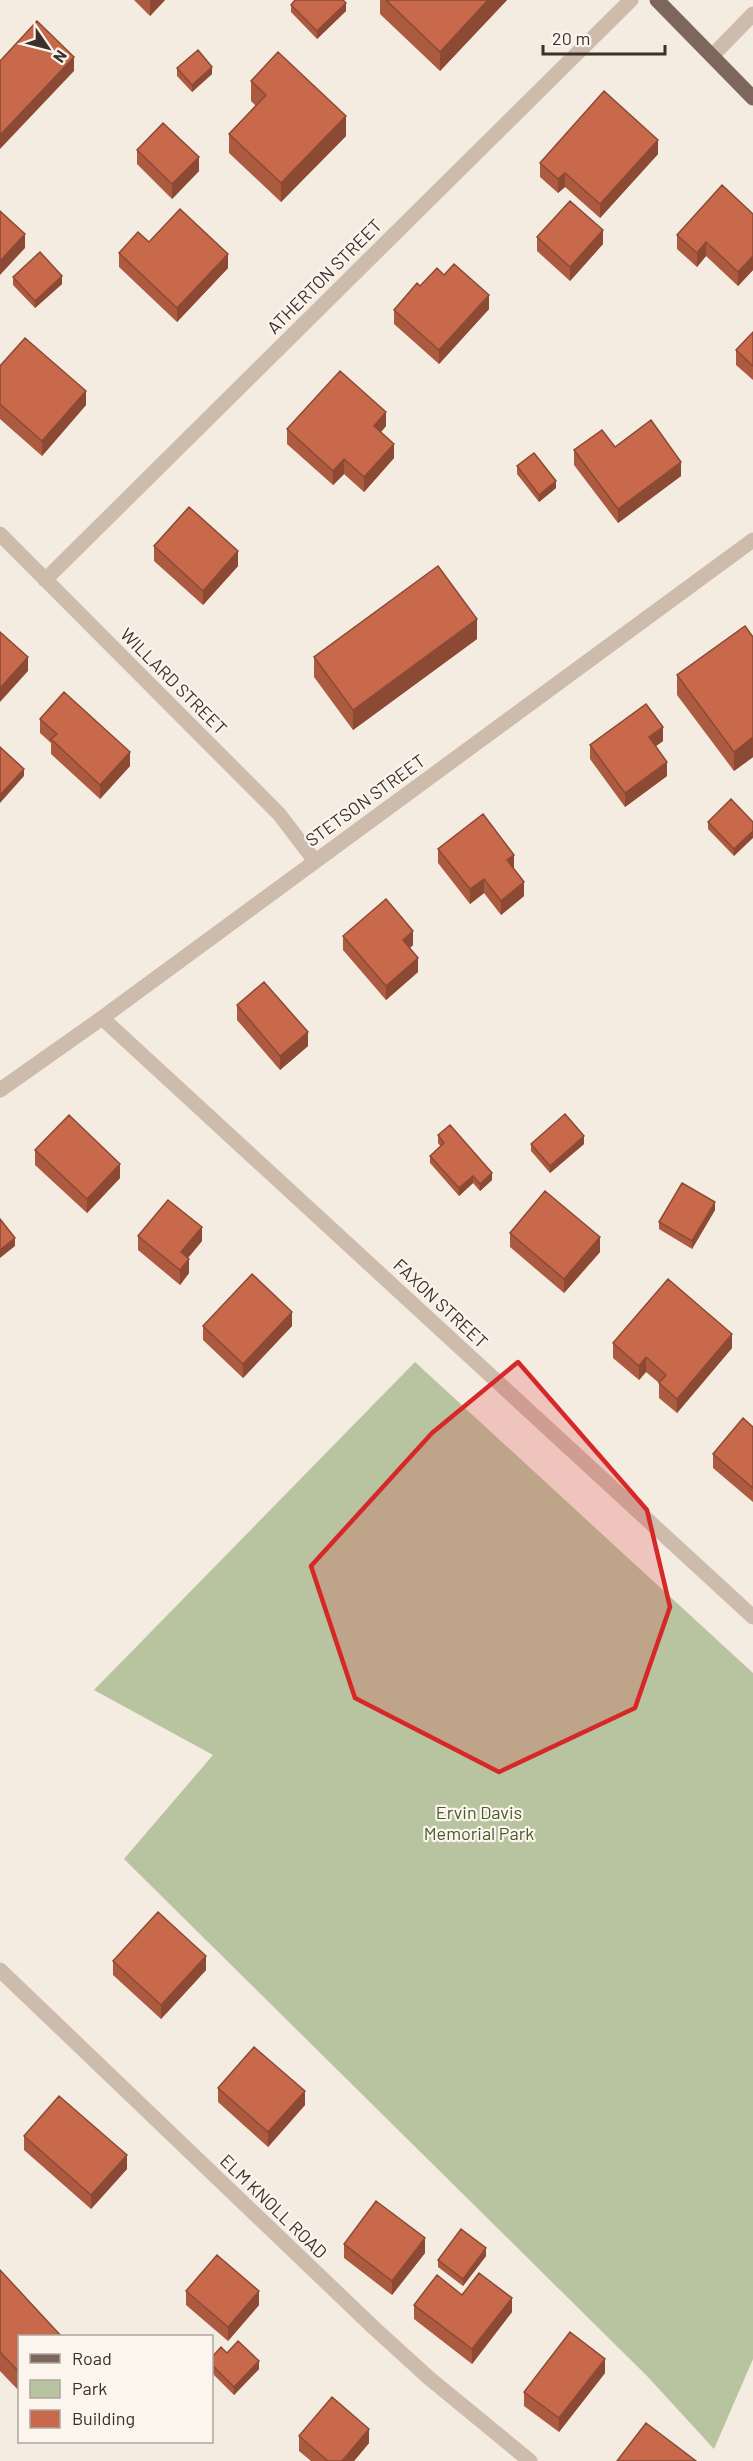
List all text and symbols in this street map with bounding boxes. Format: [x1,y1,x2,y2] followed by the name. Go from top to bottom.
[18,18,78,78] north arrow
[543,18,664,56] scale bar
[552,27,590,49] text: 20 m
[50,47,72,67] text: N
[262,214,386,338] street label: ATHERTON STREET
[116,623,232,739] street label: WILLARD STREET
[301,749,429,851] street label: STETSON STREET
[389,1254,493,1352] street label: FAXON STREET
[424,1801,534,1844] park label: Ervin Davis Memorial Park
[216,2149,332,2263] street label: ELM KNOLL ROAD
[18,2335,213,2443] legend
[72,2347,112,2369] text: Road
[72,2377,107,2399] text: Park
[72,2407,135,2429] text: Building

